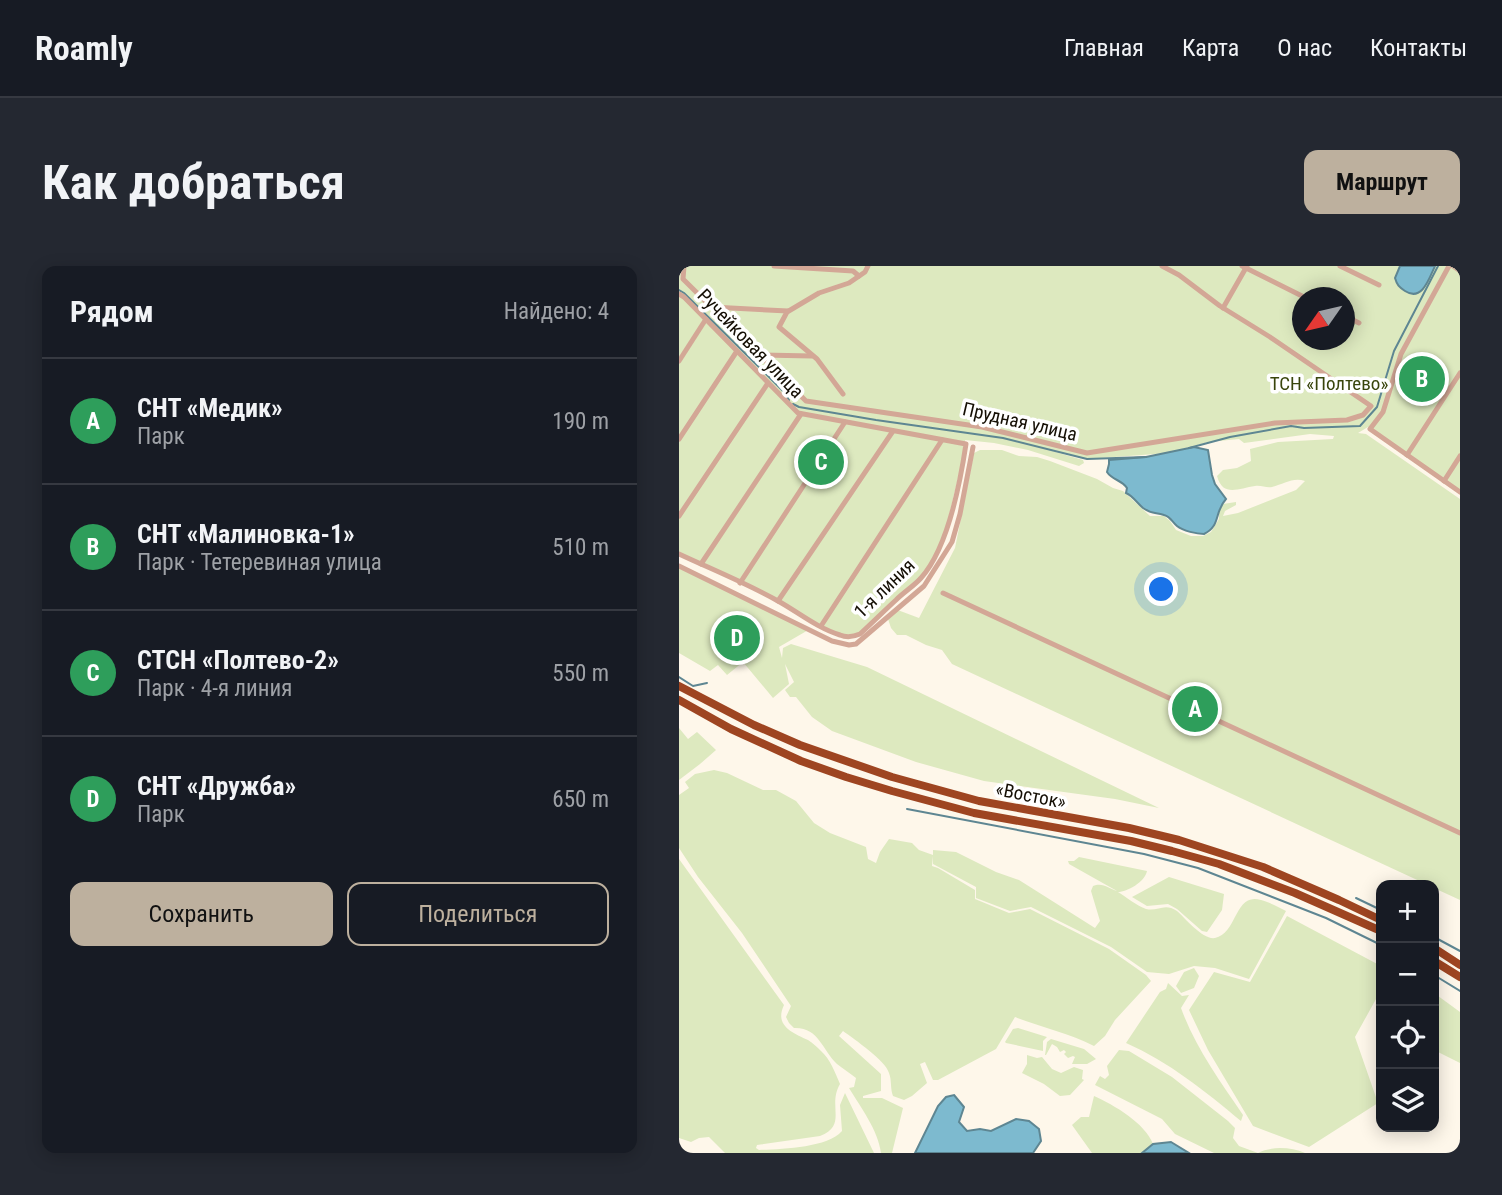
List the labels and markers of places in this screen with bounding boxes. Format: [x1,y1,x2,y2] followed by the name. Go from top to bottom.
[1399,353,1445,405] pin: B
[798,436,844,488] pin: C
[714,612,760,664] pin: D
[1172,683,1218,735] pin: A

